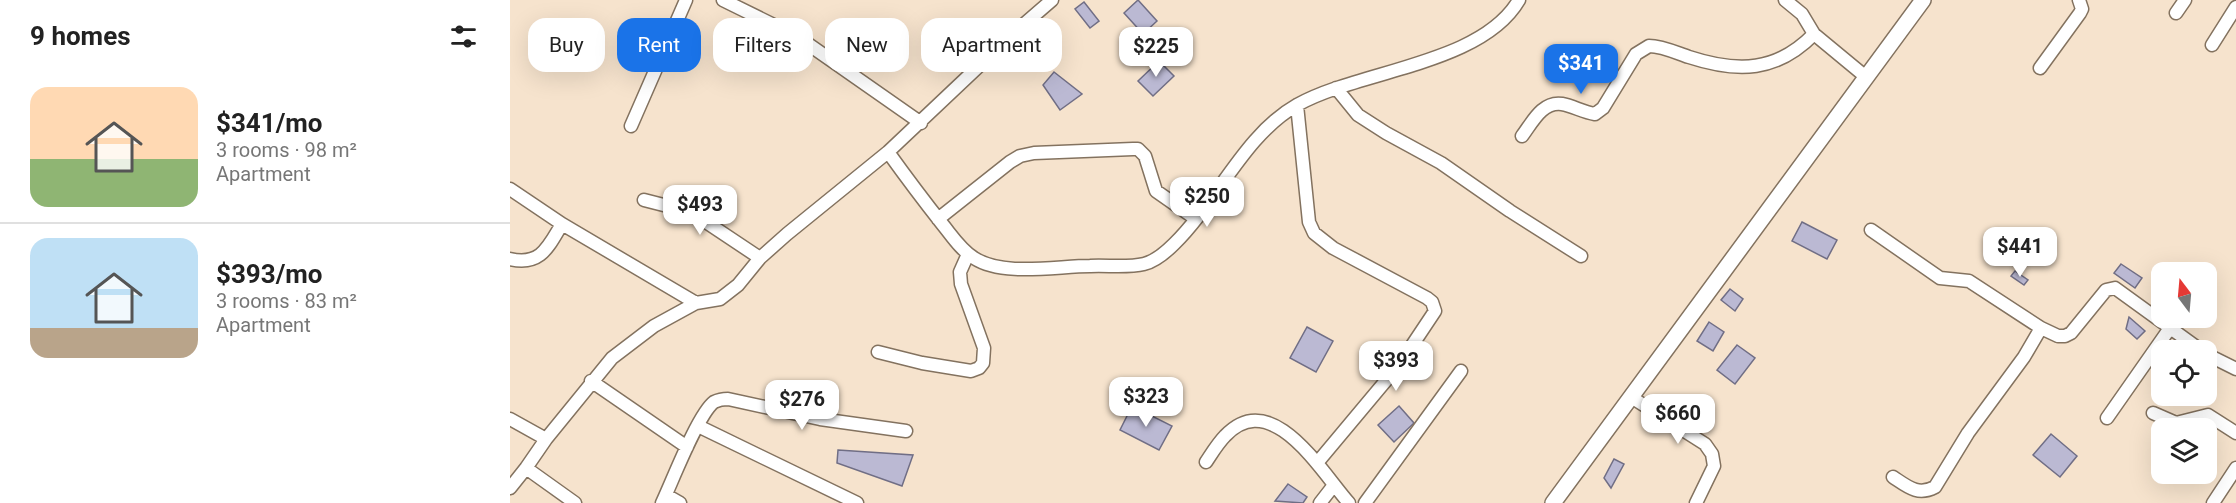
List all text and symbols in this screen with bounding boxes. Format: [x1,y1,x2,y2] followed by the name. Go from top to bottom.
[528,18,605,72] chip: Buy
[617,18,701,72] chip: Rent
[713,18,813,72] chip: Filters
[825,18,909,72] chip: New
[921,18,1062,72] chip: Apartment
[447,20,480,53] icon: filters
[30,21,131,51] text: 9 homes
[1120,27,1192,78] pin: $225
[1133,34,1179,58] text: $225
[1545,44,1617,95] pin: $341
[1558,51,1604,75] text: $341
[216,108,323,138] text: $341/mo
[78,111,150,183] icon: home
[216,138,357,162] text: 3 rooms · 98 m²
[216,162,311,186] text: Apartment
[1171,177,1243,228] pin: $250
[1184,184,1230,208] text: $250
[664,185,736,236] pin: $493
[677,192,723,216] text: $493
[1984,227,2056,278] pin: $441
[1997,234,2043,258] text: $441
[216,259,323,289] text: $393/mo
[78,262,150,334] icon: home
[2151,262,2217,328] north arrow
[2151,262,2217,484] map controls
[216,289,357,313] text: 3 rooms · 83 m²
[216,313,311,337] text: Apartment
[2151,340,2217,406] button: locate
[1360,341,1432,392] pin: $393
[1373,348,1419,372] text: $393
[1110,377,1182,428] pin: $323
[766,380,838,431] pin: $276
[1123,384,1169,408] text: $323
[779,387,825,411] text: $276
[1642,394,1714,445] pin: $660
[1655,401,1701,425] text: $660
[2151,418,2217,484] button: layers

